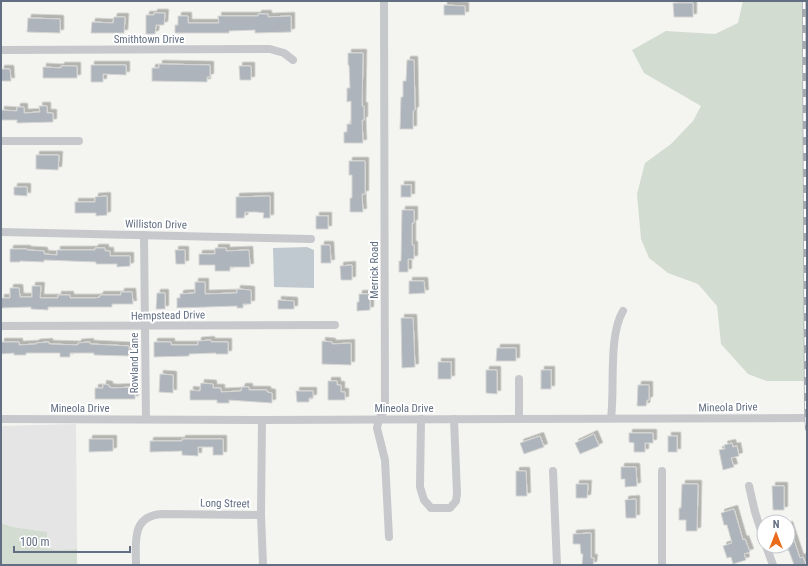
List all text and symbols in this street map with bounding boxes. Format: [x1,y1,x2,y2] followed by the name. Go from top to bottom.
[114,33,184,46] street label: Smithtown Drive
[125,217,187,232] street label: Williston Drive
[368,241,381,299] street label: Merrick Road
[131,308,205,323] street label: Hempstead Drive
[128,333,141,393] street label: Rowland Lane
[698,400,758,415] street label: Mineola Drive
[50,402,110,415] street label: Mineola Drive
[374,402,434,415] street label: Mineola Drive
[200,497,250,510] street label: Long Street
[756,514,796,554] north arrow
[773,518,780,531] text: N
[14,528,130,554] scale bar
[20,535,50,549] text: 100 m

